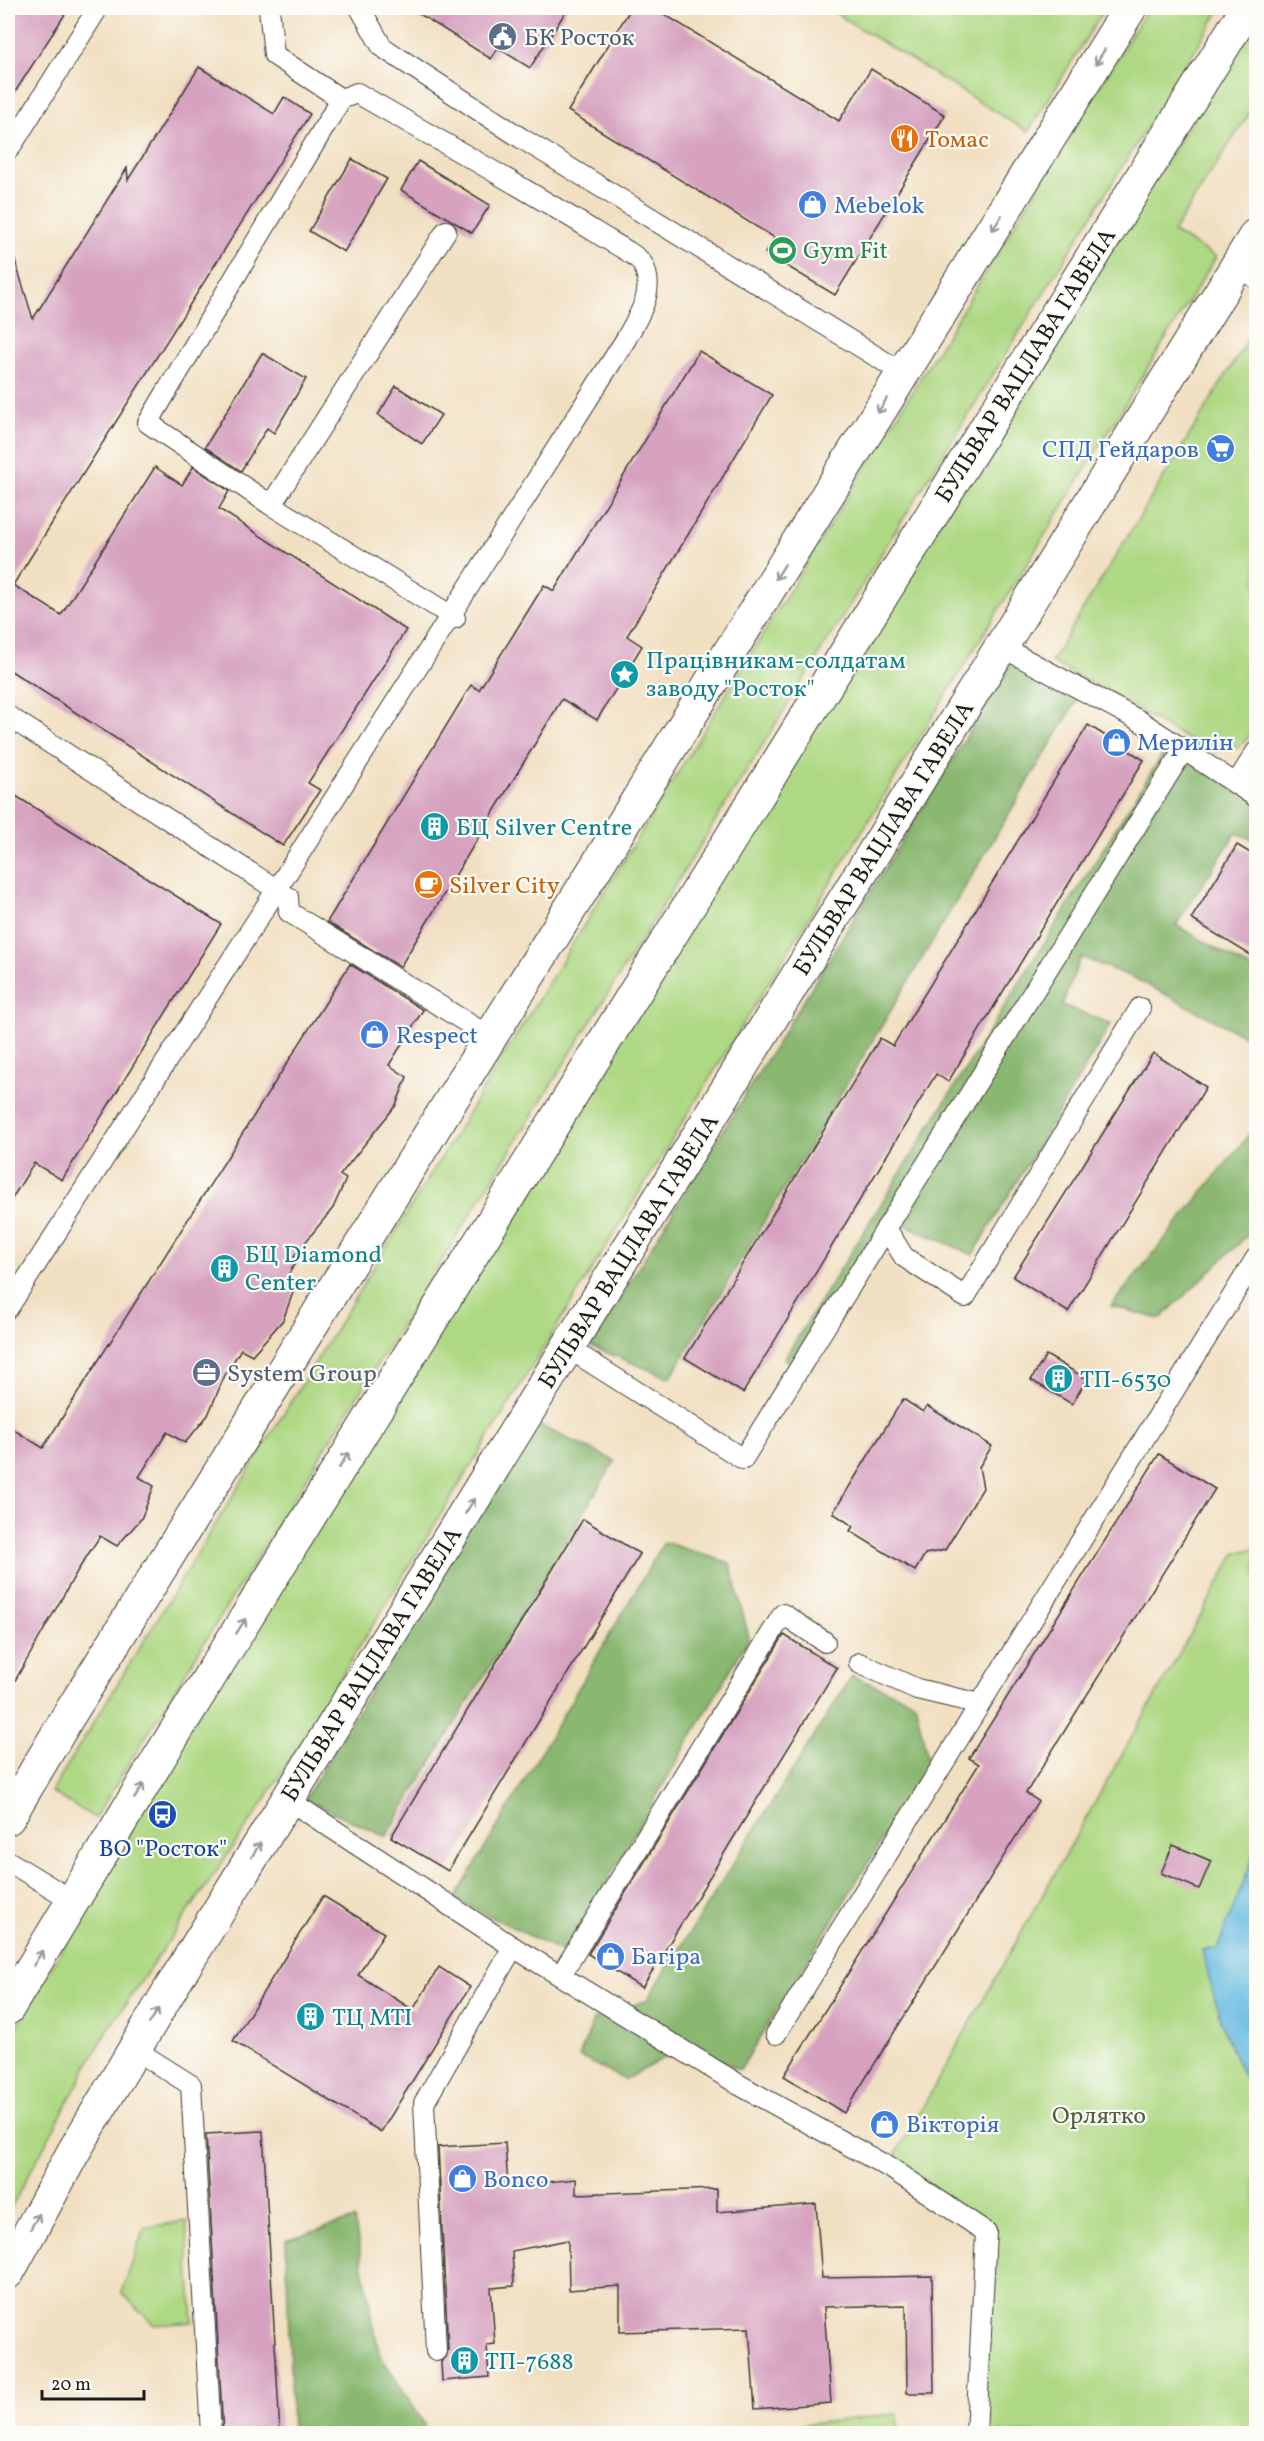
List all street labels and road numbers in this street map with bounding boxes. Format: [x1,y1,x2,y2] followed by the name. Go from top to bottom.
[928,222,1126,510] street label: БУЛЬВАР ВАЦЛАВА ГАВЕЛА
[786,695,984,983] street label: БУЛЬВАР ВАЦЛАВА ГАВЕЛА
[531,1108,729,1396] street label: БУЛЬВАР ВАЦЛАВА ГАВЕЛА
[274,1521,472,1809] street label: БУЛЬВАР ВАЦЛАВА ГАВЕЛА

